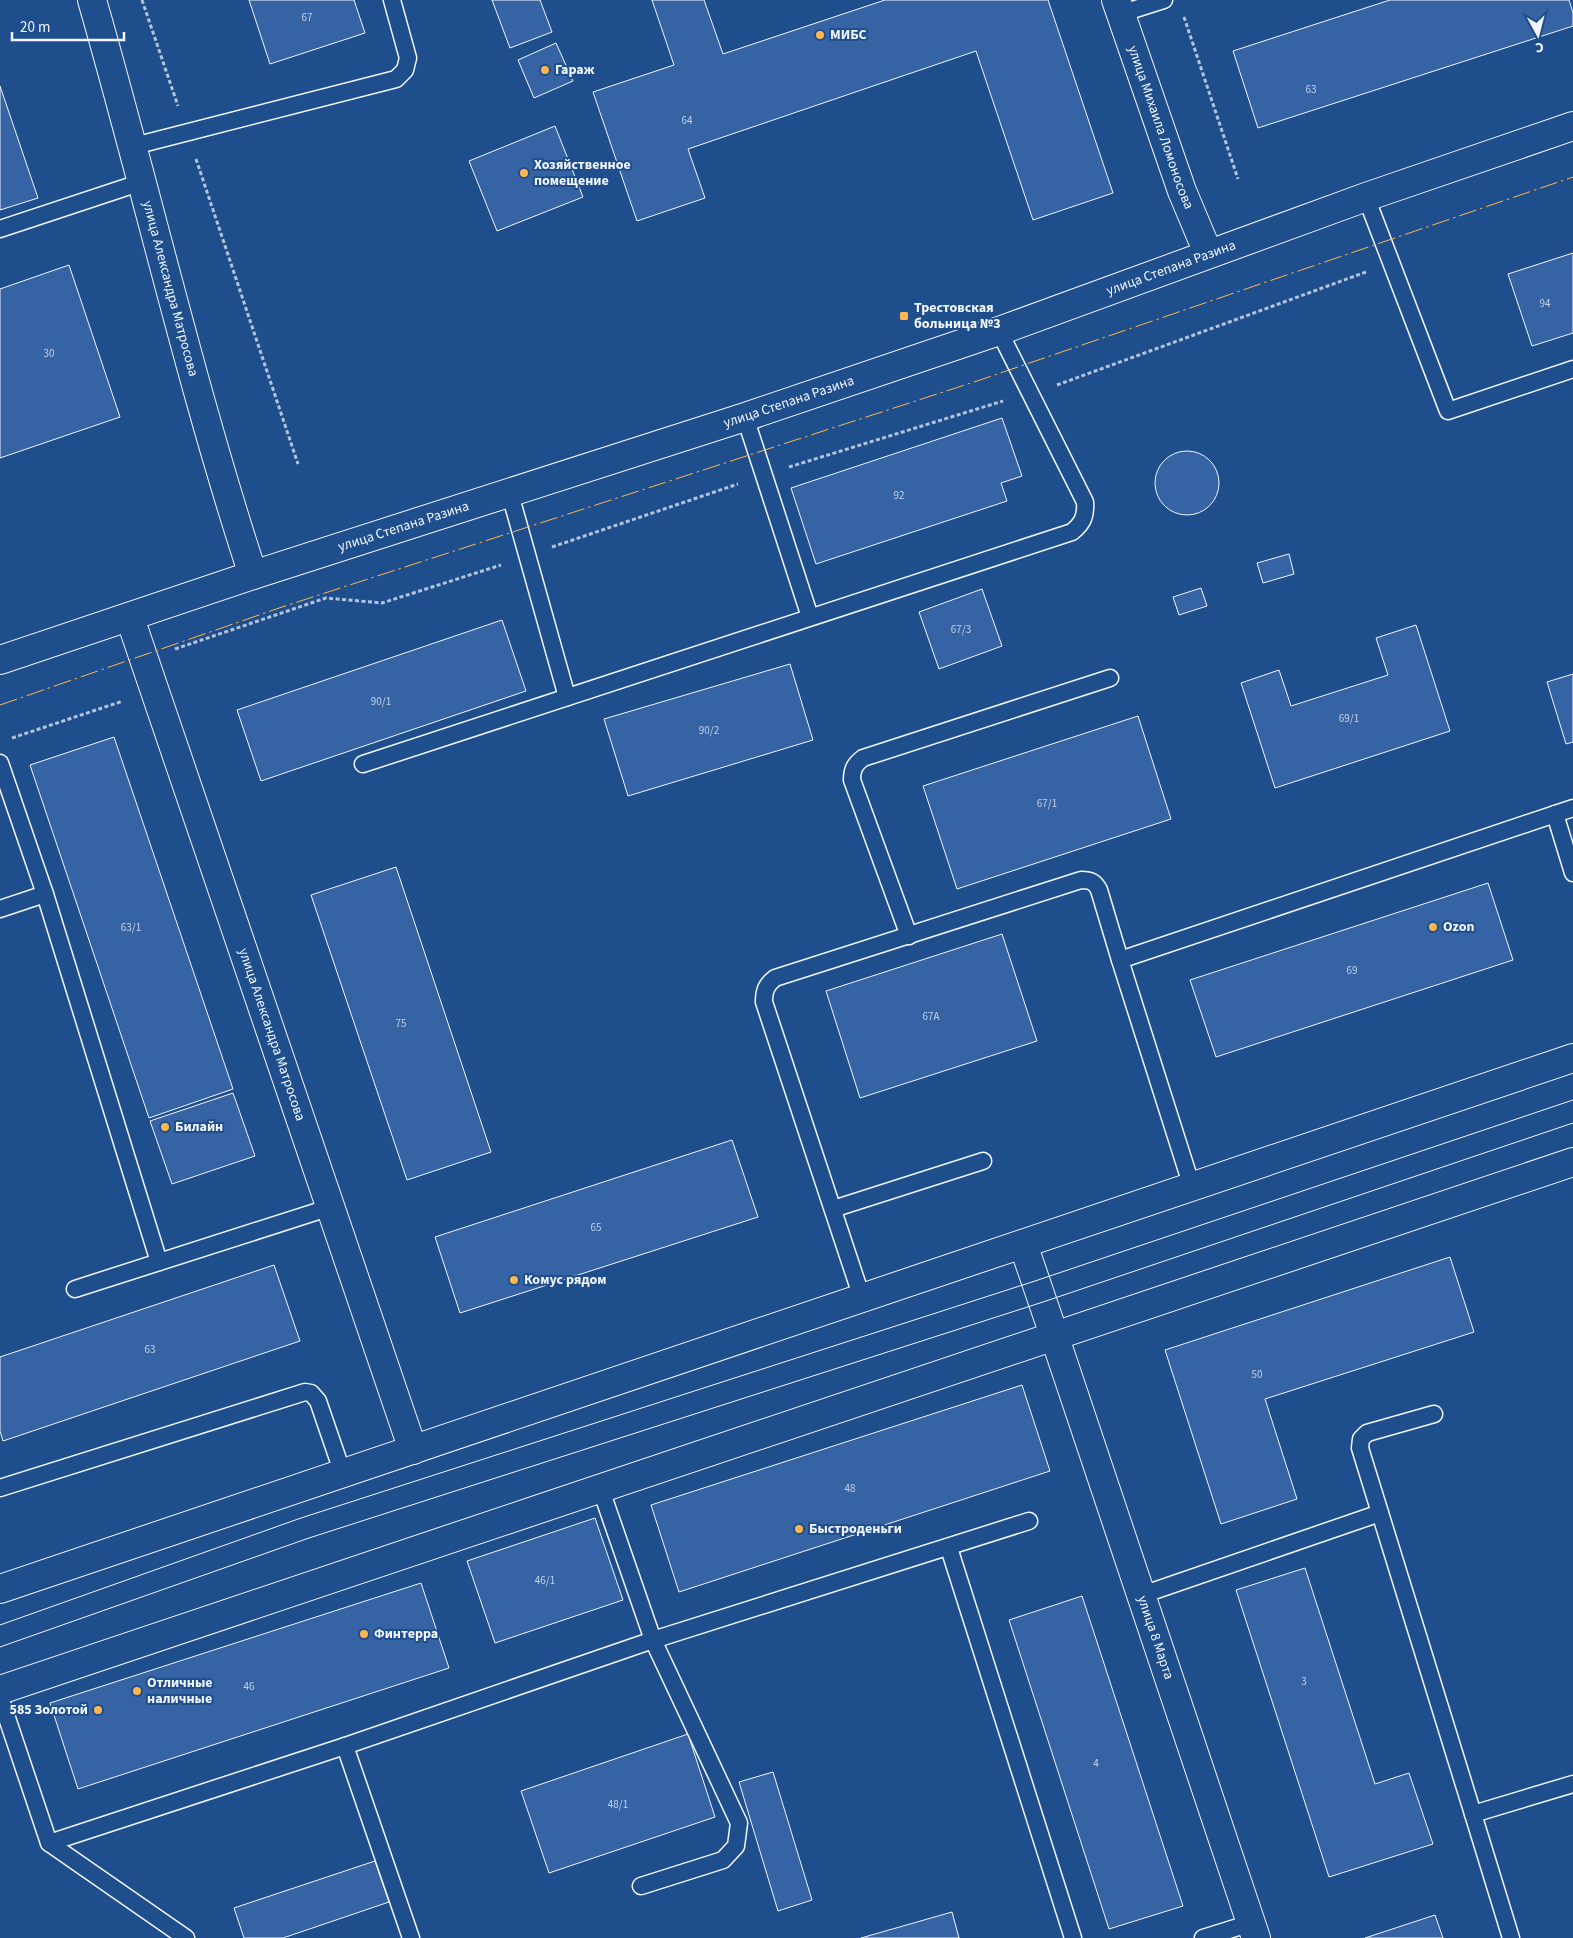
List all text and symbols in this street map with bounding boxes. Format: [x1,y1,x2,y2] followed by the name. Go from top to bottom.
[12,10,125,42] scale bar
[302,10,312,25] house number: 67
[1513,10,1563,60] north arrow
[20,17,50,38] text: 20 m
[830,25,867,45] place label: МИБС
[814,29,826,41] marker: МИБС
[1534,36,1545,57] text: С
[1123,43,1199,212] street label: улица Михаила Ломоносова
[555,60,595,80] place label: Гараж
[539,64,551,76] marker: Гараж
[1306,82,1316,97] house number: 63
[682,113,693,128] house number: 64
[534,155,631,191] place label: Хозяйственное помещение
[518,167,530,179] marker: Хозяйственное помещение
[137,198,203,379] street label: улица Александра Матросова
[1104,235,1239,301] street label: улица Степана Разина
[1540,296,1551,311] house number: 94
[914,298,1001,334] place label: Трестовская больница №3
[898,310,910,322] marker: Трестовская больница №3
[44,346,54,361] house number: 30
[721,371,857,433] street label: улица Степана Разина
[894,488,904,503] house number: 92
[335,496,472,557] street label: улица Степана Разина
[951,622,971,637] house number: 67/3
[371,694,391,709] house number: 90/1
[1339,711,1359,726] house number: 69/1
[699,723,719,738] house number: 90/2
[1037,796,1057,811] house number: 67/1
[1443,917,1474,937] place label: Ozon
[121,920,141,935] house number: 63/1
[1427,921,1439,933] marker: Ozon
[233,945,310,1124] street label: улица Александра Матросова
[1347,963,1357,978] house number: 69
[923,1009,939,1024] house number: 67А
[396,1016,406,1031] house number: 75
[175,1117,223,1137] place label: Билайн
[159,1121,171,1133] marker: Билайн
[591,1220,601,1235] house number: 65
[524,1270,607,1290] place label: Комус рядом
[508,1274,520,1286] marker: Комус рядом
[145,1342,155,1357] house number: 63
[1252,1367,1262,1382] house number: 50
[845,1481,856,1496] house number: 48
[809,1519,902,1539] place label: Быстроденьги
[793,1523,805,1535] marker: Быстроденьги
[535,1573,555,1588] house number: 46/1
[1132,1593,1179,1682] street label: улица 8 Марта
[374,1624,438,1644] place label: Финтерра
[358,1628,370,1640] marker: Финтерра
[147,1673,213,1709] place label: Отличные наличные
[1301,1674,1307,1689] house number: 3
[244,1679,255,1694] house number: 46
[131,1685,143,1697] marker: Отличные наличные
[9,1700,88,1720] place label: 585 Золотой
[92,1704,104,1716] marker: 585 Золотой
[1093,1756,1099,1771] house number: 4
[608,1797,628,1812] house number: 48/1

